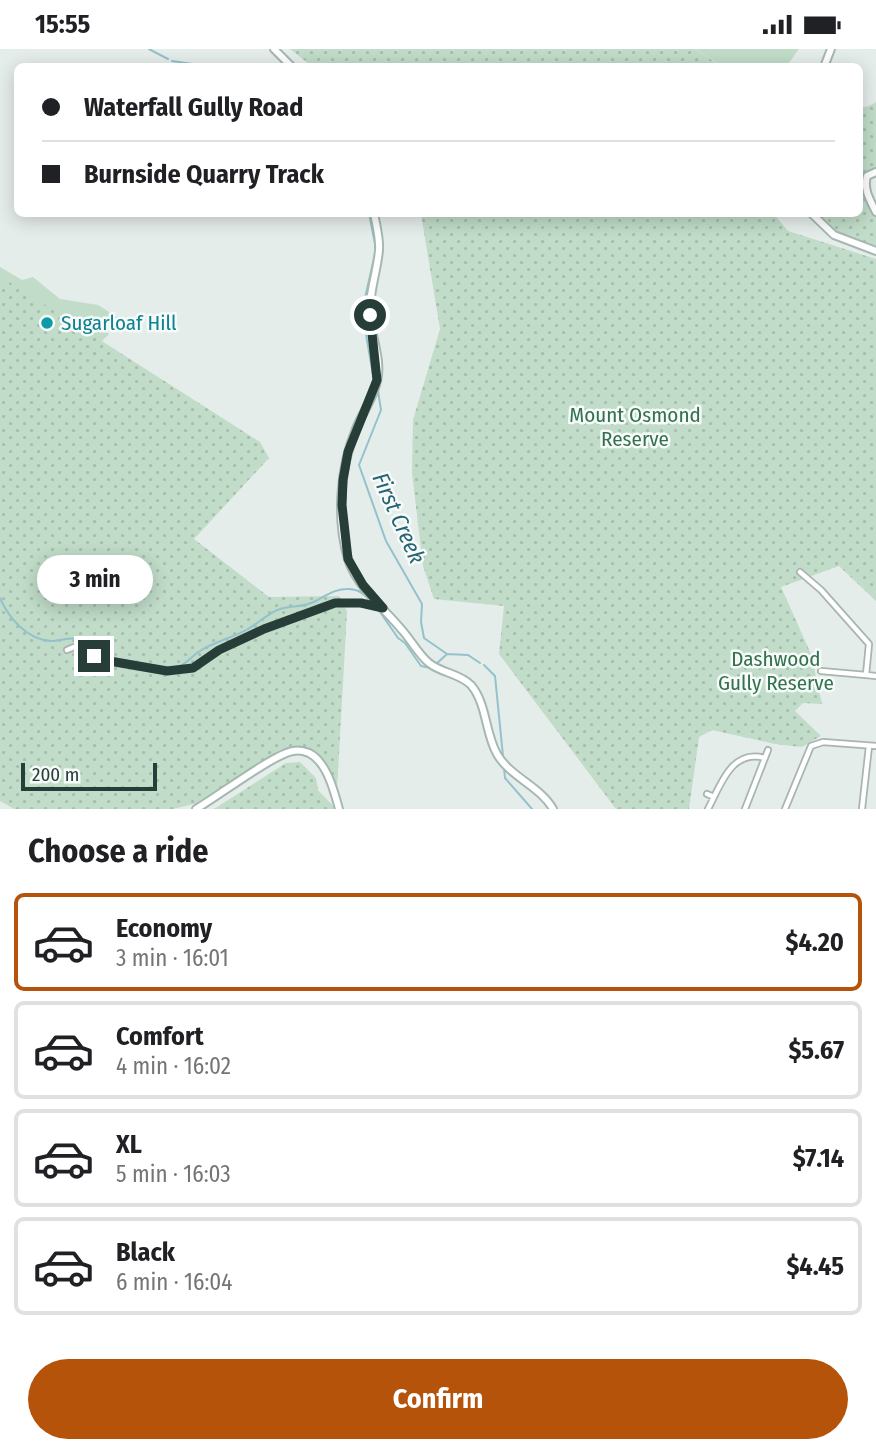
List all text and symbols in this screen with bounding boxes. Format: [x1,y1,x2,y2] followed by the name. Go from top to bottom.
[35,9,90,40] text: 15:55
[84,92,303,123] text: Waterfall Gully Road
[84,159,324,190] text: Burnside Quarry Track
[354,299,386,331] route start
[61,310,177,336] place label: Sugarloaf Hill
[39,315,55,331] marker: Sugarloaf Hill
[569,402,701,452] park label: Mount Osmond Reserve
[367,468,431,568] water label: First Creek
[36,554,152,603] callout: 3 min
[69,565,121,593] text: 3 min
[78,640,110,672] route end
[718,646,834,696] park label: Dashwood Gully Reserve
[21,760,158,792] scale bar
[32,763,79,786] text: 200 m
[28,832,209,870] text: Choose a ride
[32,911,95,974] icon: car
[116,913,212,944] text: Economy
[785,927,844,958] text: $4.20
[116,944,229,972] text: 3 min · 16:01
[32,1019,95,1082] icon: car
[116,1021,204,1052] text: Comfort
[788,1035,844,1066] text: $5.67
[116,1052,231,1080] text: 4 min · 16:02
[32,1127,95,1190] icon: car
[116,1129,142,1160] text: XL
[793,1143,844,1174] text: $7.14
[116,1160,231,1188] text: 5 min · 16:03
[32,1235,95,1298] icon: car
[116,1237,175,1268] text: Black
[786,1251,844,1282] text: $4.45
[116,1268,232,1296] text: 6 min · 16:04
[28,1359,848,1439] button: Confirm

